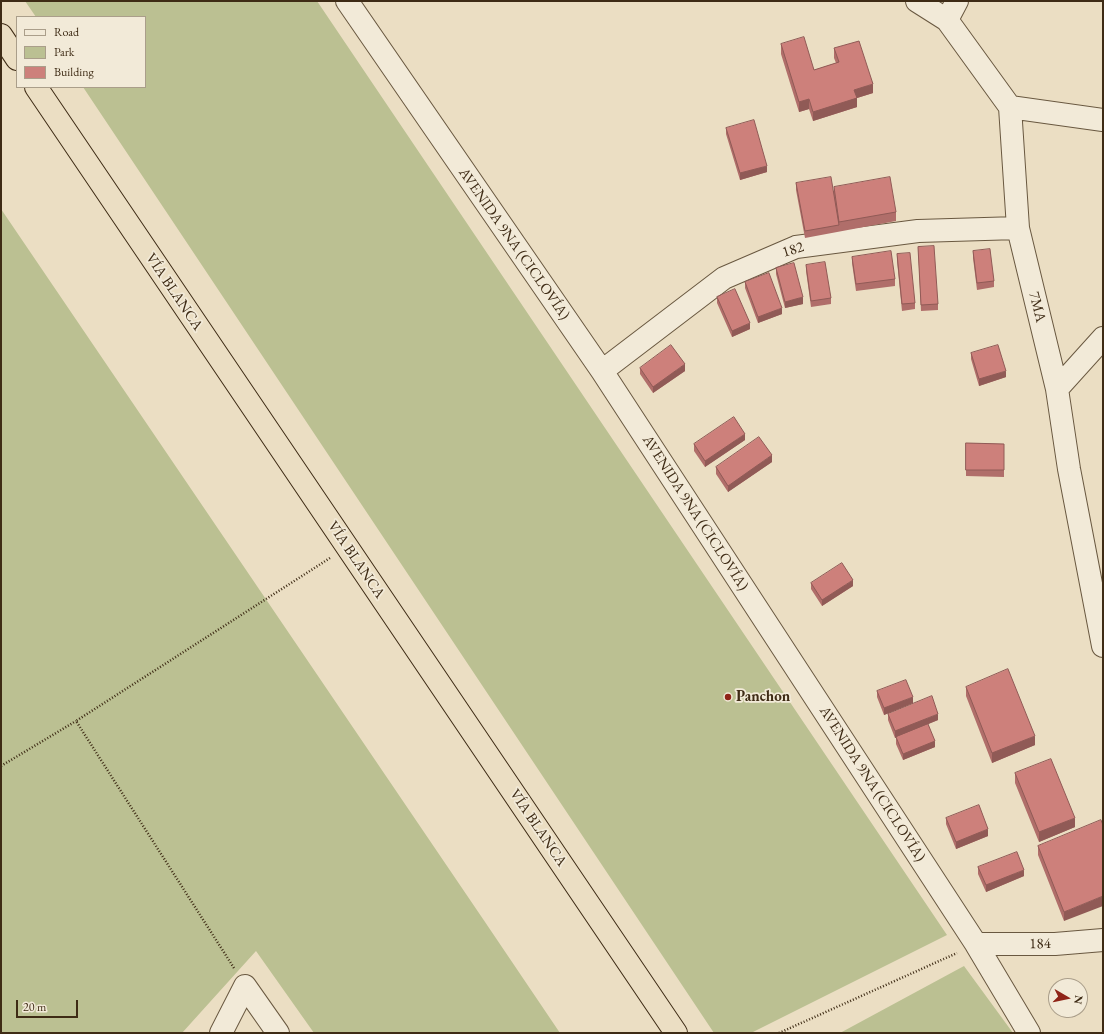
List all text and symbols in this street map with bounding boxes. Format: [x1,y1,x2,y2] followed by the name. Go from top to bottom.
[16,16,146,88] legend
[54,24,79,40] text: Road
[54,44,74,60] text: Park
[54,64,94,80] text: Building
[455,164,573,324] street label: AVENIDA 9NA (CICLOVÍA)
[780,238,806,262] street label: 182
[142,250,206,334] street label: VÍA BLANCA
[1025,290,1049,324] street label: 7MA
[638,432,752,594] street label: AVENIDA 9NA (CICLOVÍA)
[324,518,388,602] street label: VÍA BLANCA
[736,688,790,706] place label: Panchon
[723,692,733,702] marker: Panchon
[815,703,929,865] street label: AVENIDA 9NA (CICLOVÍA)
[506,786,570,870] street label: VÍA BLANCA
[1029,935,1051,953] street label: 184
[1048,978,1088,1018] north arrow
[18,992,80,1018] scale bar
[1071,994,1086,1005] text: N
[23,999,46,1015] text: 20 m

